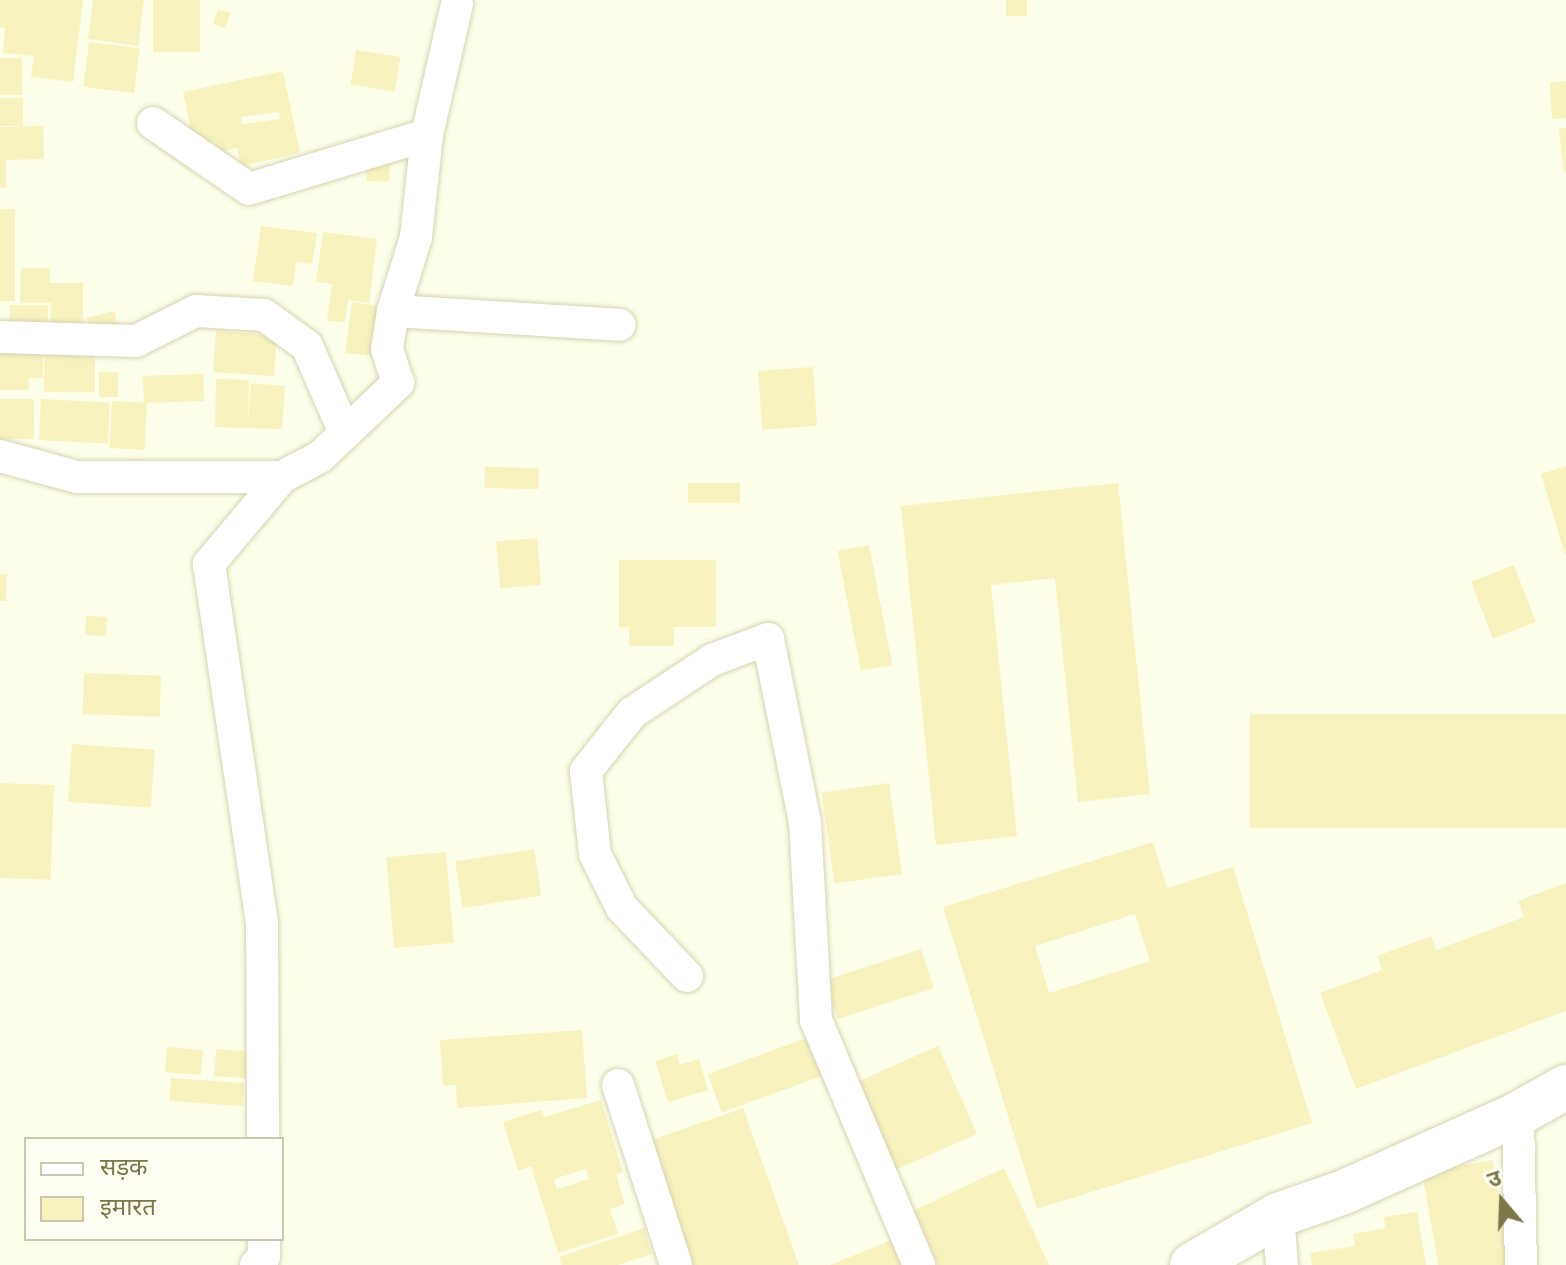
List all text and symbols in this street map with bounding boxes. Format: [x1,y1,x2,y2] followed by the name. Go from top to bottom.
[24,1137,284,1241] legend
[100,1153,148,1180] text: सड़क
[1462,1161,1542,1241] north arrow
[1484,1164,1505,1193] text: उ
[100,1193,156,1220] text: इमारत

